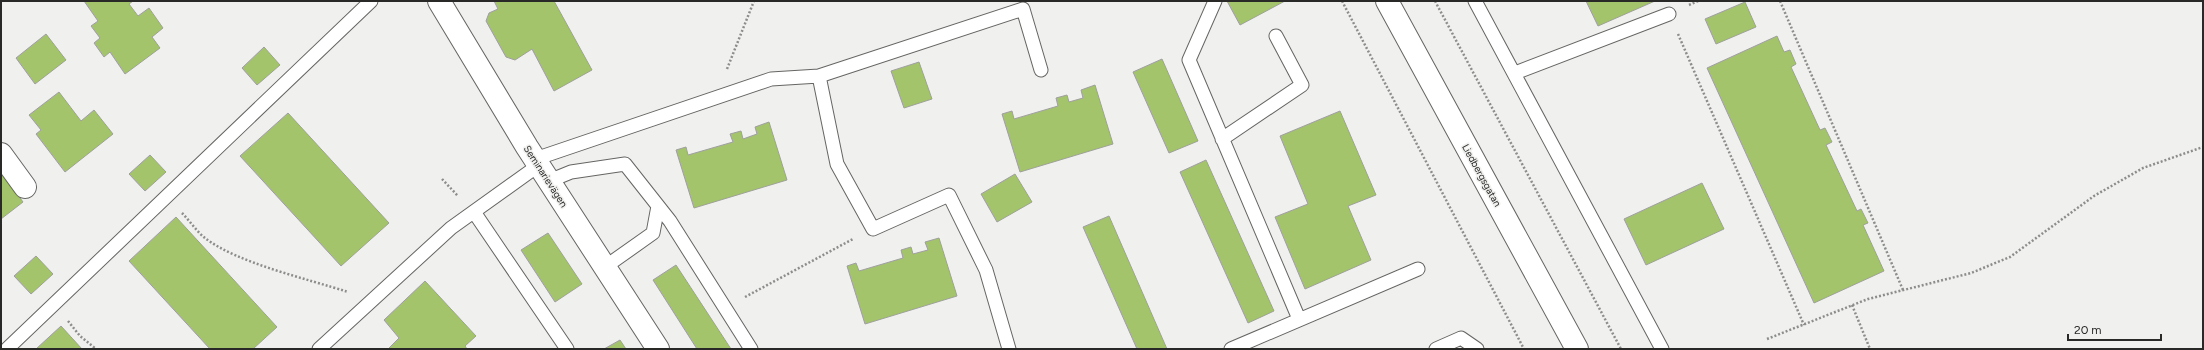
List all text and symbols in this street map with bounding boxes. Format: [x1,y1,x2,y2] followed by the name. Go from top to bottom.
[1459,142,1504,209] street label: Liedbergsgatan
[521,143,571,210] street label: Seminarievägen
[2068,316,2161,342] scale bar
[2074,323,2102,337] text: 20 m

